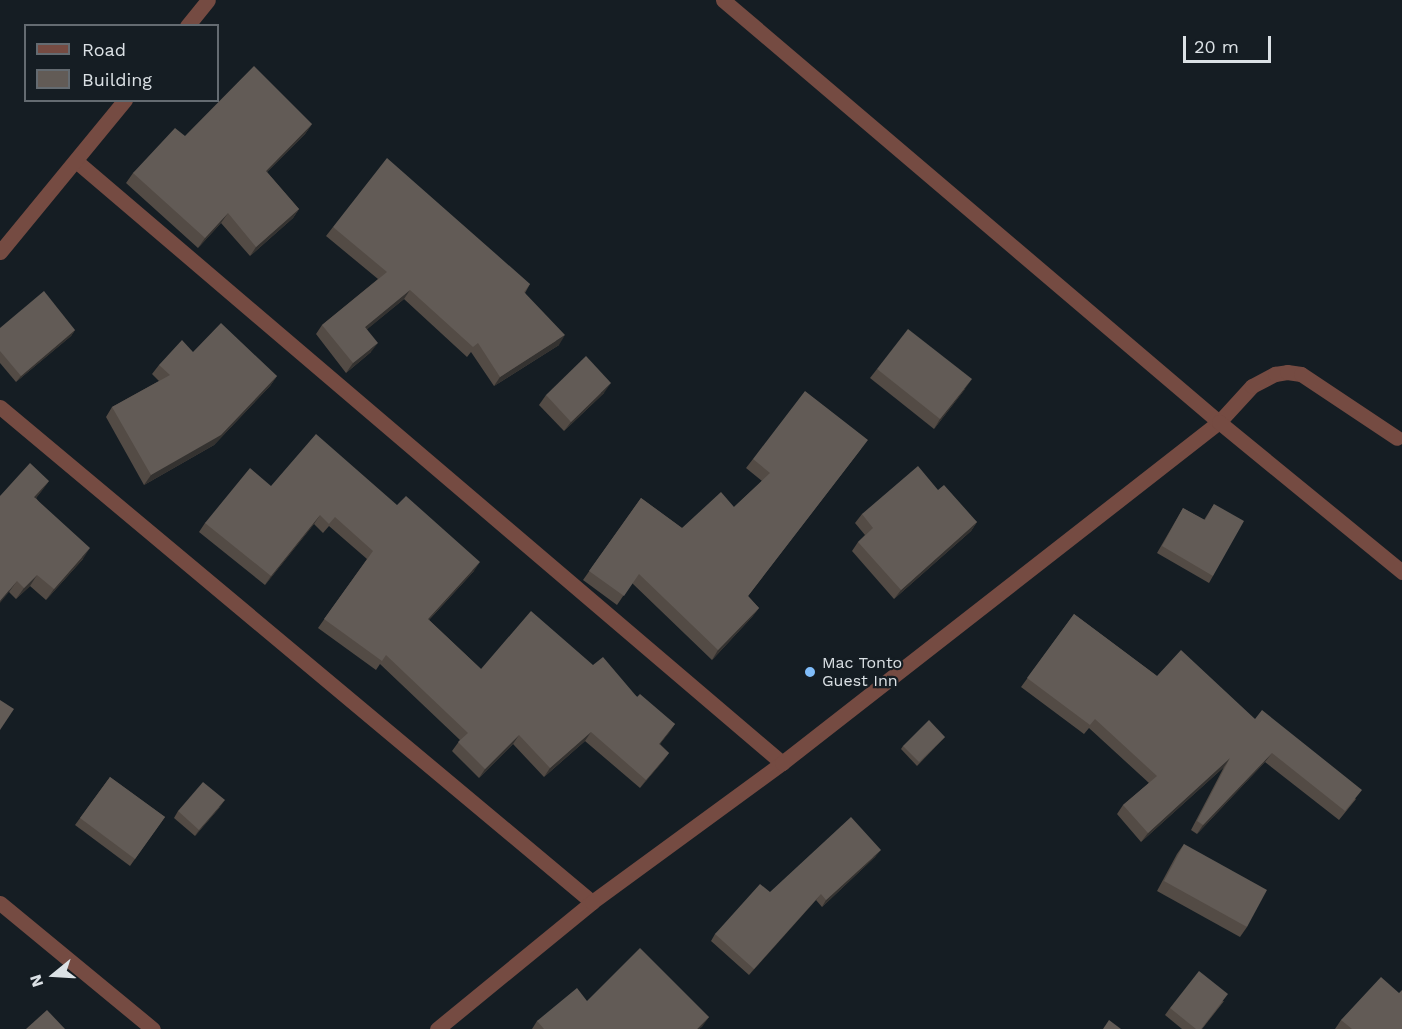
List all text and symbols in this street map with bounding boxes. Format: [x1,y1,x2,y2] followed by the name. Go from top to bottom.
[24,24,219,102] legend
[1186,24,1274,62] scale bar
[1194,36,1239,57] text: 20 m
[82,39,126,60] text: Road
[82,69,152,90] text: Building
[822,653,903,691] place label: Mac Tonto Guest Inn
[803,665,817,679] marker: Mac Tonto Guest Inn
[24,945,84,1005] north arrow
[26,972,47,989] text: N

